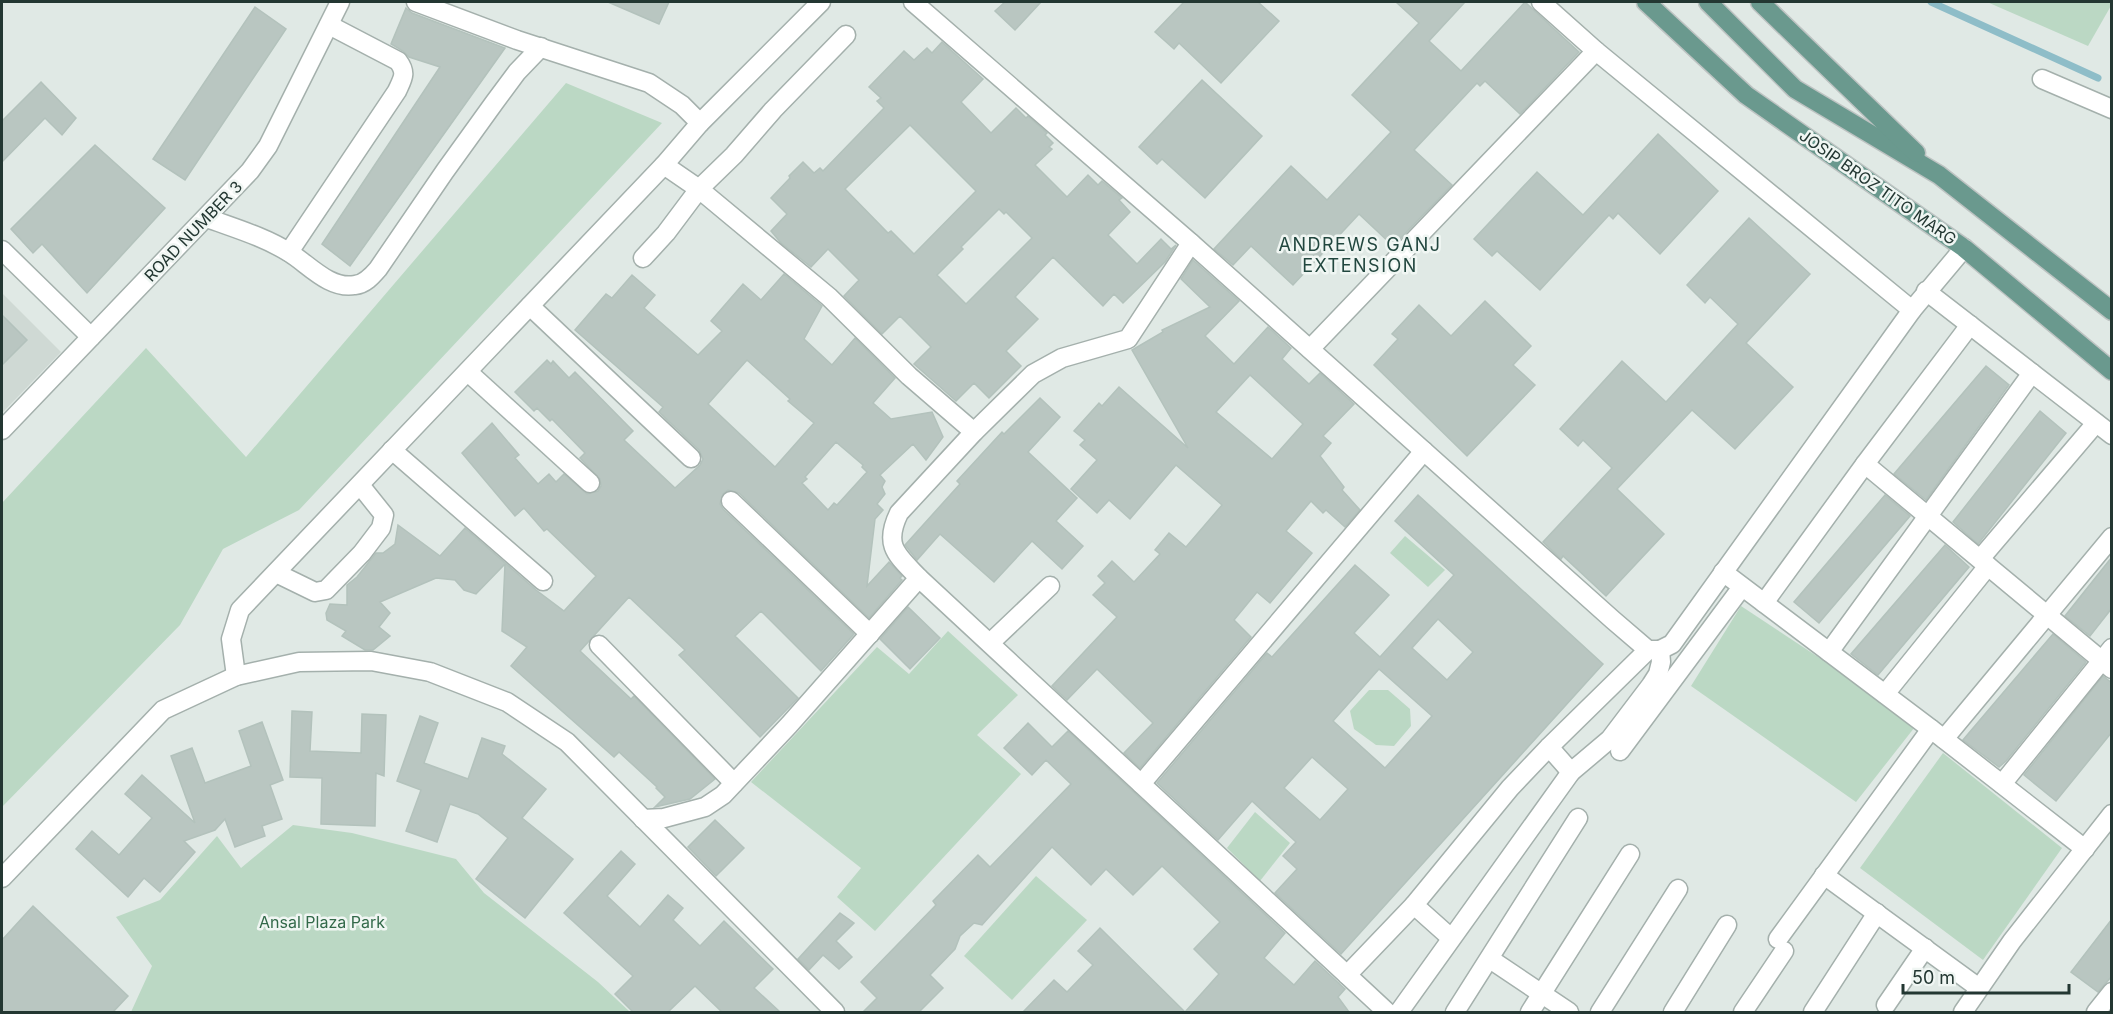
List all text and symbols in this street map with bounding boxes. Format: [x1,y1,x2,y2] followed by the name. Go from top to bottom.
[1796,125,1960,249] street label: JOSIP BROZ TITO MARG
[140,176,246,286] street label: ROAD NUMBER 3
[1278,234,1442,276] district label: ANDREWS GANJ EXTENSION
[259,912,385,932] park label: Ansal Plaza Park
[1903,957,2070,995] scale bar
[1912,967,1955,988] text: 50 m

